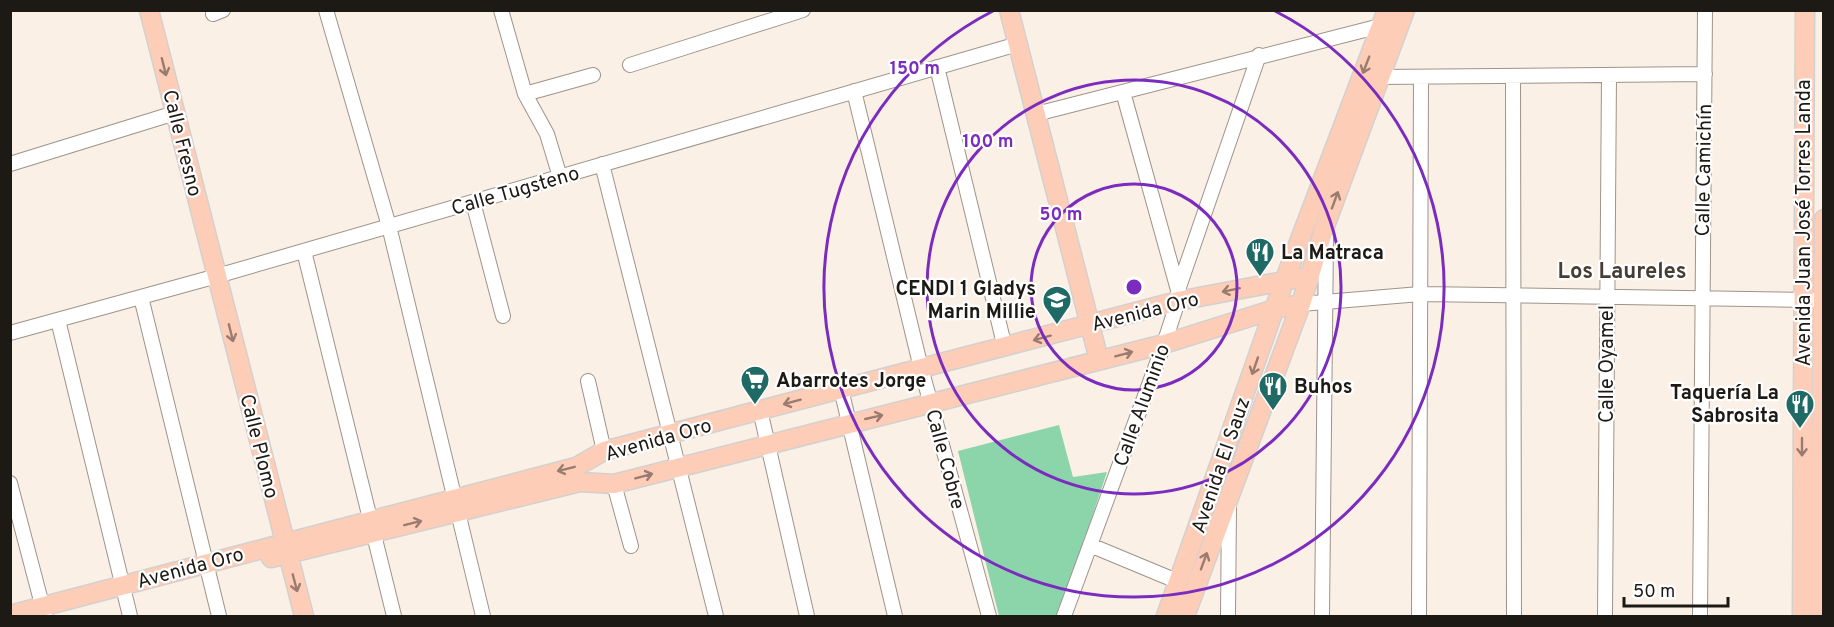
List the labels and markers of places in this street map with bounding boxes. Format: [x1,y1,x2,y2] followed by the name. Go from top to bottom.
[1244,236,1276,278] restaurant icon: La Matraca
[1281,241,1384,267] place label: La Matraca
[896,277,1036,326] place label: CENDI 1 Gladys Marin Millie
[1124,277,1144,297] centre of rings
[1041,284,1073,326] school or university icon: CENDI 1 Gladys Marin Millie
[739,364,771,406] supermarket icon: Abarrotes Jorge
[776,369,926,395] place label: Abarrotes Jorge
[1257,370,1289,412] restaurant icon: Buhos
[1294,375,1353,401] place label: Buhos
[1670,381,1779,430] place label: Taquería La Sabrosita
[1784,388,1816,430] restaurant icon: Taquería La Sabrosita

